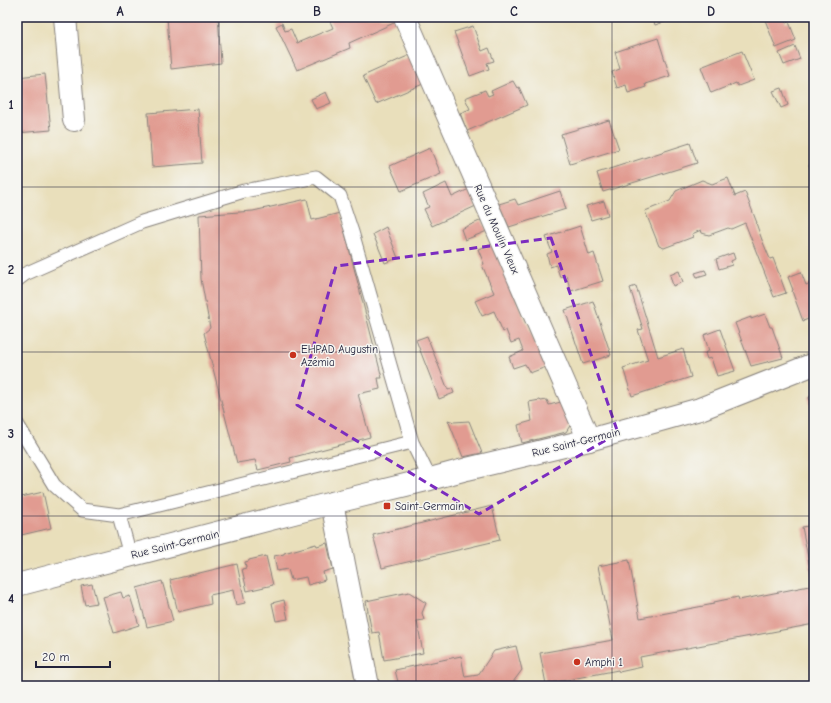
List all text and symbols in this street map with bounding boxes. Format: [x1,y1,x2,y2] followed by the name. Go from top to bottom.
[116,4,124,19] text: A
[313,4,321,19] text: B
[510,4,518,19] text: C
[707,4,715,19] text: D
[8,97,14,112] text: 1
[471,182,522,277] street label: Rue du Moulin Vieux
[8,262,14,277] text: 2
[301,343,378,369] place label: EHPAD Augustin Azémia
[288,350,298,360] marker: EHPAD Augustin Azémia
[531,425,622,460] street label: Rue Saint-Germain
[8,426,14,441] text: 3
[395,500,464,513] place label: Saint-Germain
[382,501,392,511] marker: Saint-Germain
[130,527,221,562] street label: Rue Saint-Germain
[8,591,14,606] text: 4
[36,643,110,669] scale bar
[42,650,70,664] text: 20 m
[585,656,623,669] place label: Amphi 1
[572,657,582,667] marker: Amphi 1

